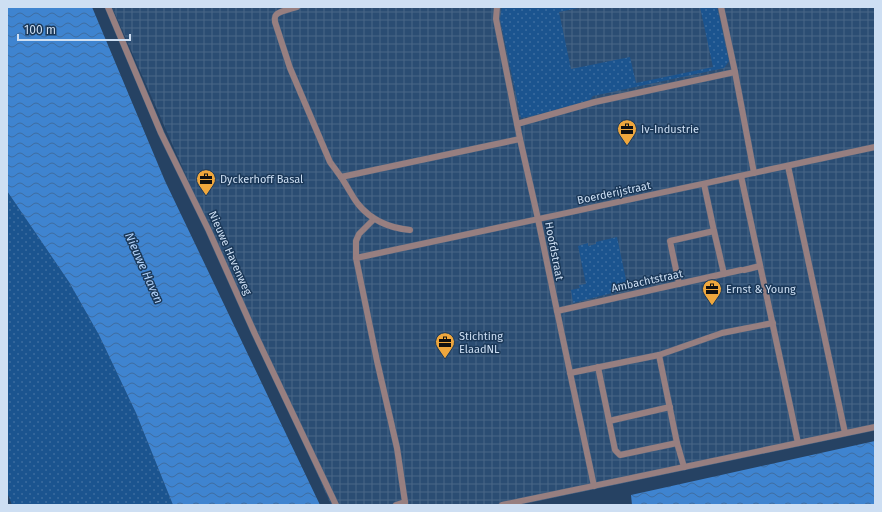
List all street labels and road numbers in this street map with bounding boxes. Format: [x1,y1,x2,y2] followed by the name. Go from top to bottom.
[576,179,652,207] street label: Boerderijstraat
[206,209,254,297] street label: Nieuwe Havenweg
[542,221,566,281] street label: Hoofdstraat
[610,267,684,295] street label: Ambachtstraat

